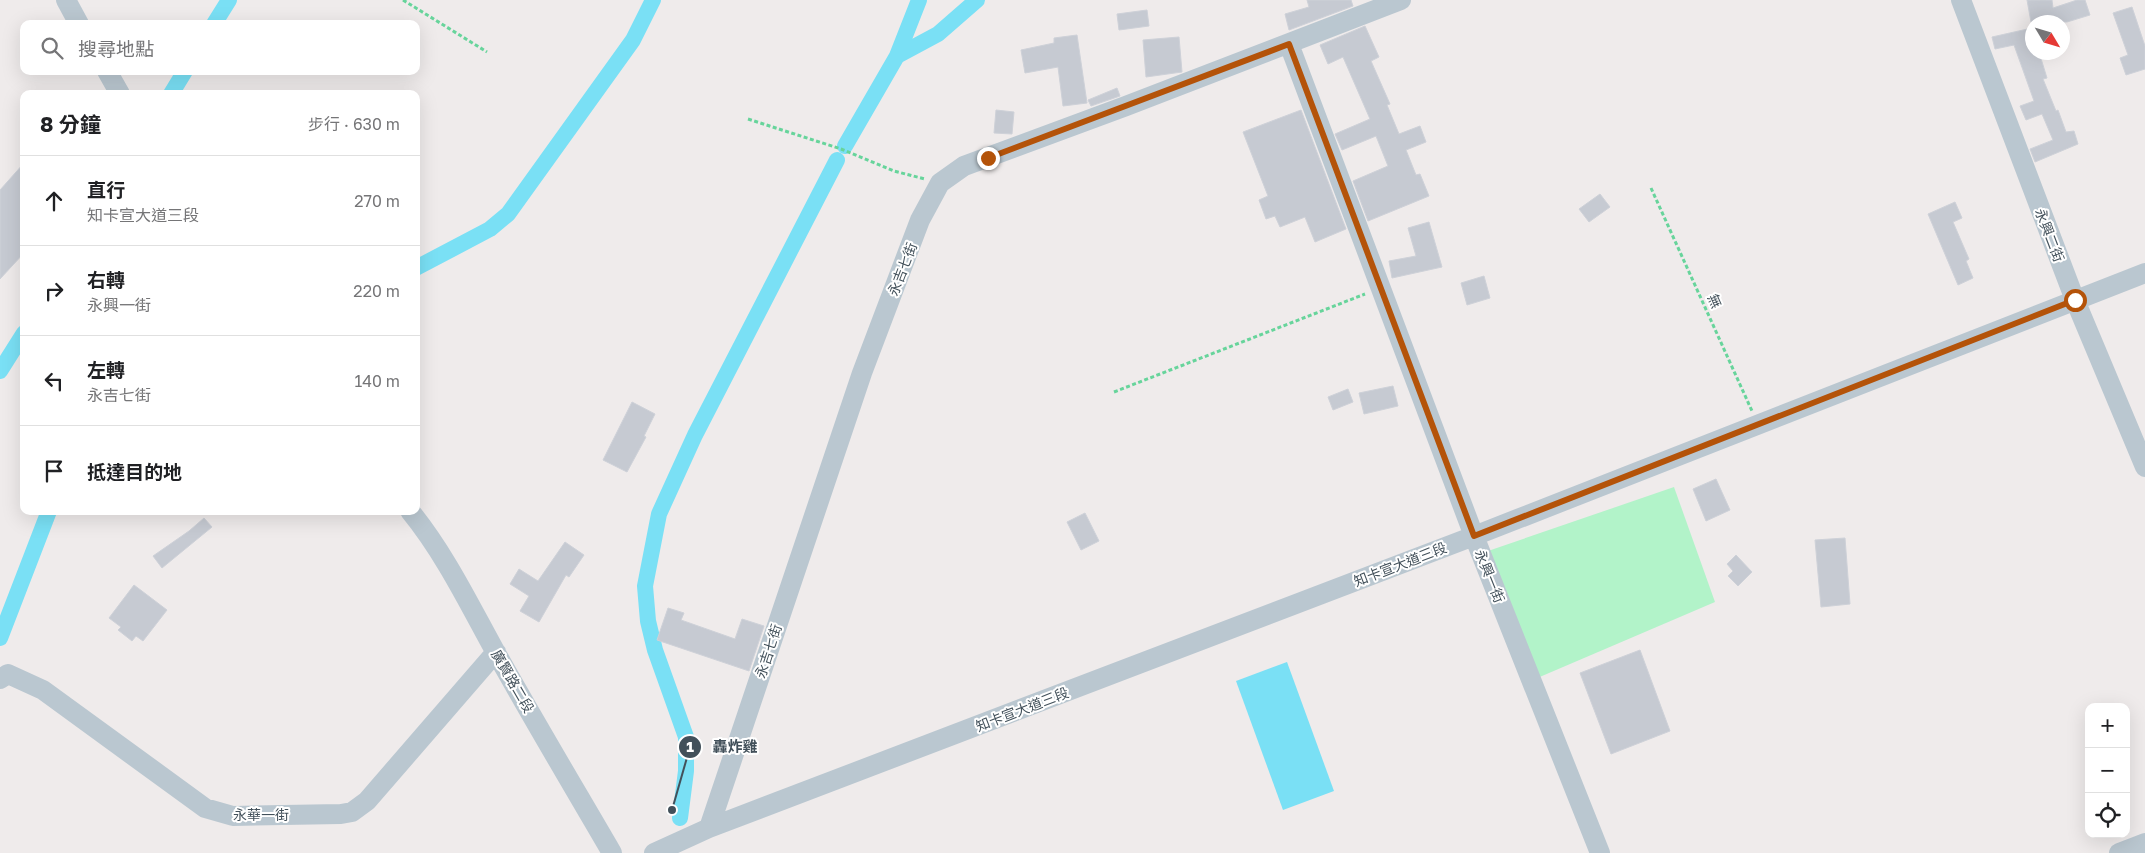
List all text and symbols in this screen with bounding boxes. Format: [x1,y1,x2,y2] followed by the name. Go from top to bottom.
[2025,15,2070,60] north arrow
[20,20,420,75] search box
[38,34,66,62] icon: search
[78,37,154,60] text: 搜尋地點
[40,111,101,137] text: 8 分鐘
[308,114,400,134] text: 步行 · 630 m
[977,147,1000,170] route end
[87,178,125,201] text: 直行
[40,187,68,215] icon: ahead
[354,191,400,211] text: 270 m
[87,205,199,225] text: 知卡宣大道三段
[2032,206,2068,264] street label: 永興二街
[884,240,920,298] street label: 永吉七街
[87,268,125,291] text: 右轉
[40,277,68,305] icon: right
[353,281,400,301] text: 220 m
[2064,289,2087,312] route start
[1704,291,1726,311] street label: 無
[87,295,151,315] text: 永興一街
[87,358,125,381] text: 左轉
[40,367,68,395] icon: left
[354,371,400,391] text: 140 m
[87,385,151,405] text: 永吉七街
[40,457,68,485] icon: arrive
[87,460,182,483] text: 抵達目的地
[1351,539,1449,589] street label: 知卡宣大道三段
[1472,547,1508,605] street label: 永興一街
[751,622,785,680] street label: 永吉七街
[488,646,538,716] street label: 廣賢路二段
[973,684,1071,734] street label: 知卡宣大道三段
[2085,703,2130,838] map controls
[2085,703,2130,748] button: +
[678,732,768,762] callout: 轟炸雞
[686,737,694,755] text: 1
[712,737,758,755] text: 轟炸雞
[2085,748,2130,793] button: −
[2085,793,2130,838] button: locate
[233,806,289,823] street label: 永華一街

